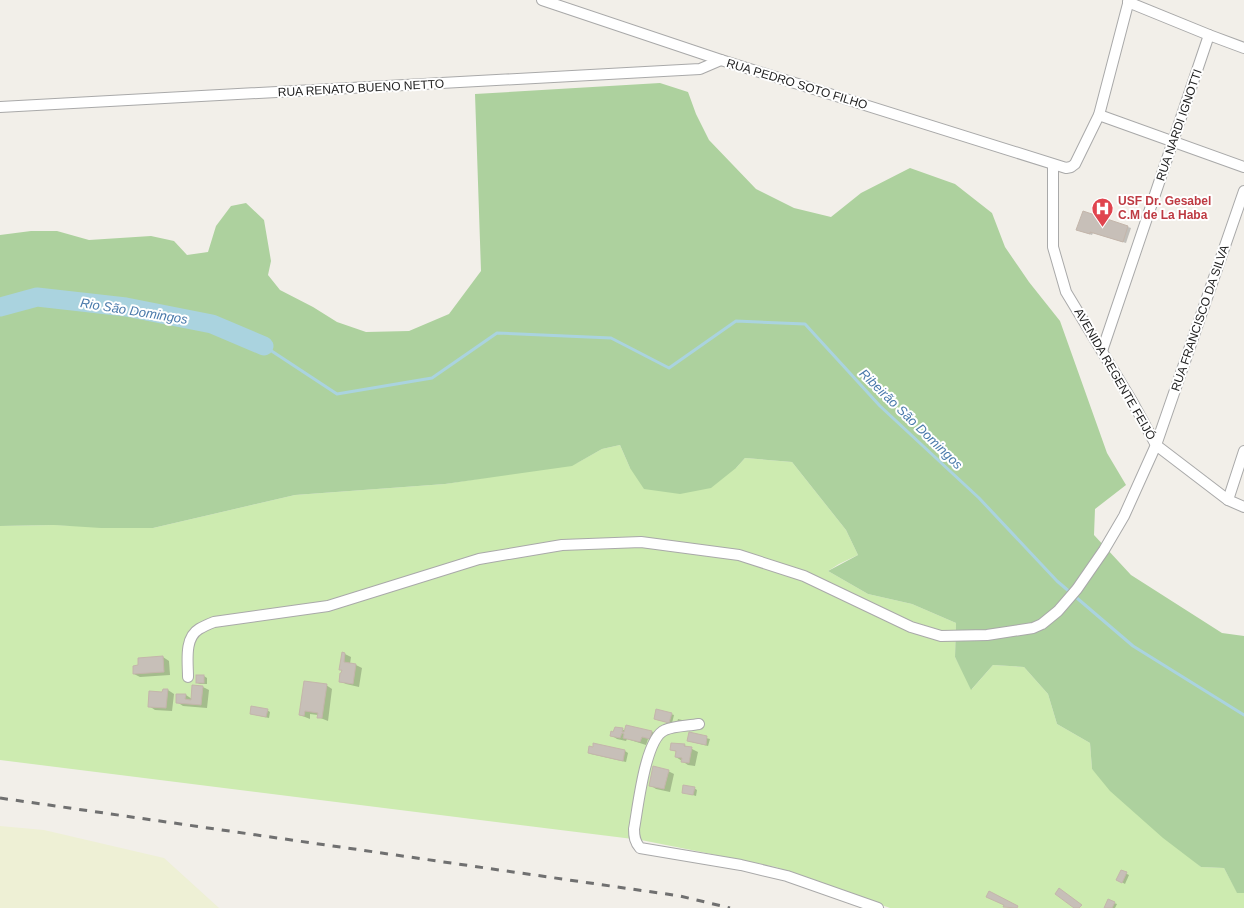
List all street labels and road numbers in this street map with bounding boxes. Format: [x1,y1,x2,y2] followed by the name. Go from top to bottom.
[725,56,869,112] street label: RUA PEDRO SOTO FILHO
[1153,67,1205,183] street label: RUA NARDI IGNOTTI
[277,77,445,99] street label: RUA RENATO BUENO NETTO
[1168,243,1232,393] street label: RUA FRANCISCO DA SILVA
[1071,305,1159,442] street label: AVENIDA REGENTE FEIJÓ

